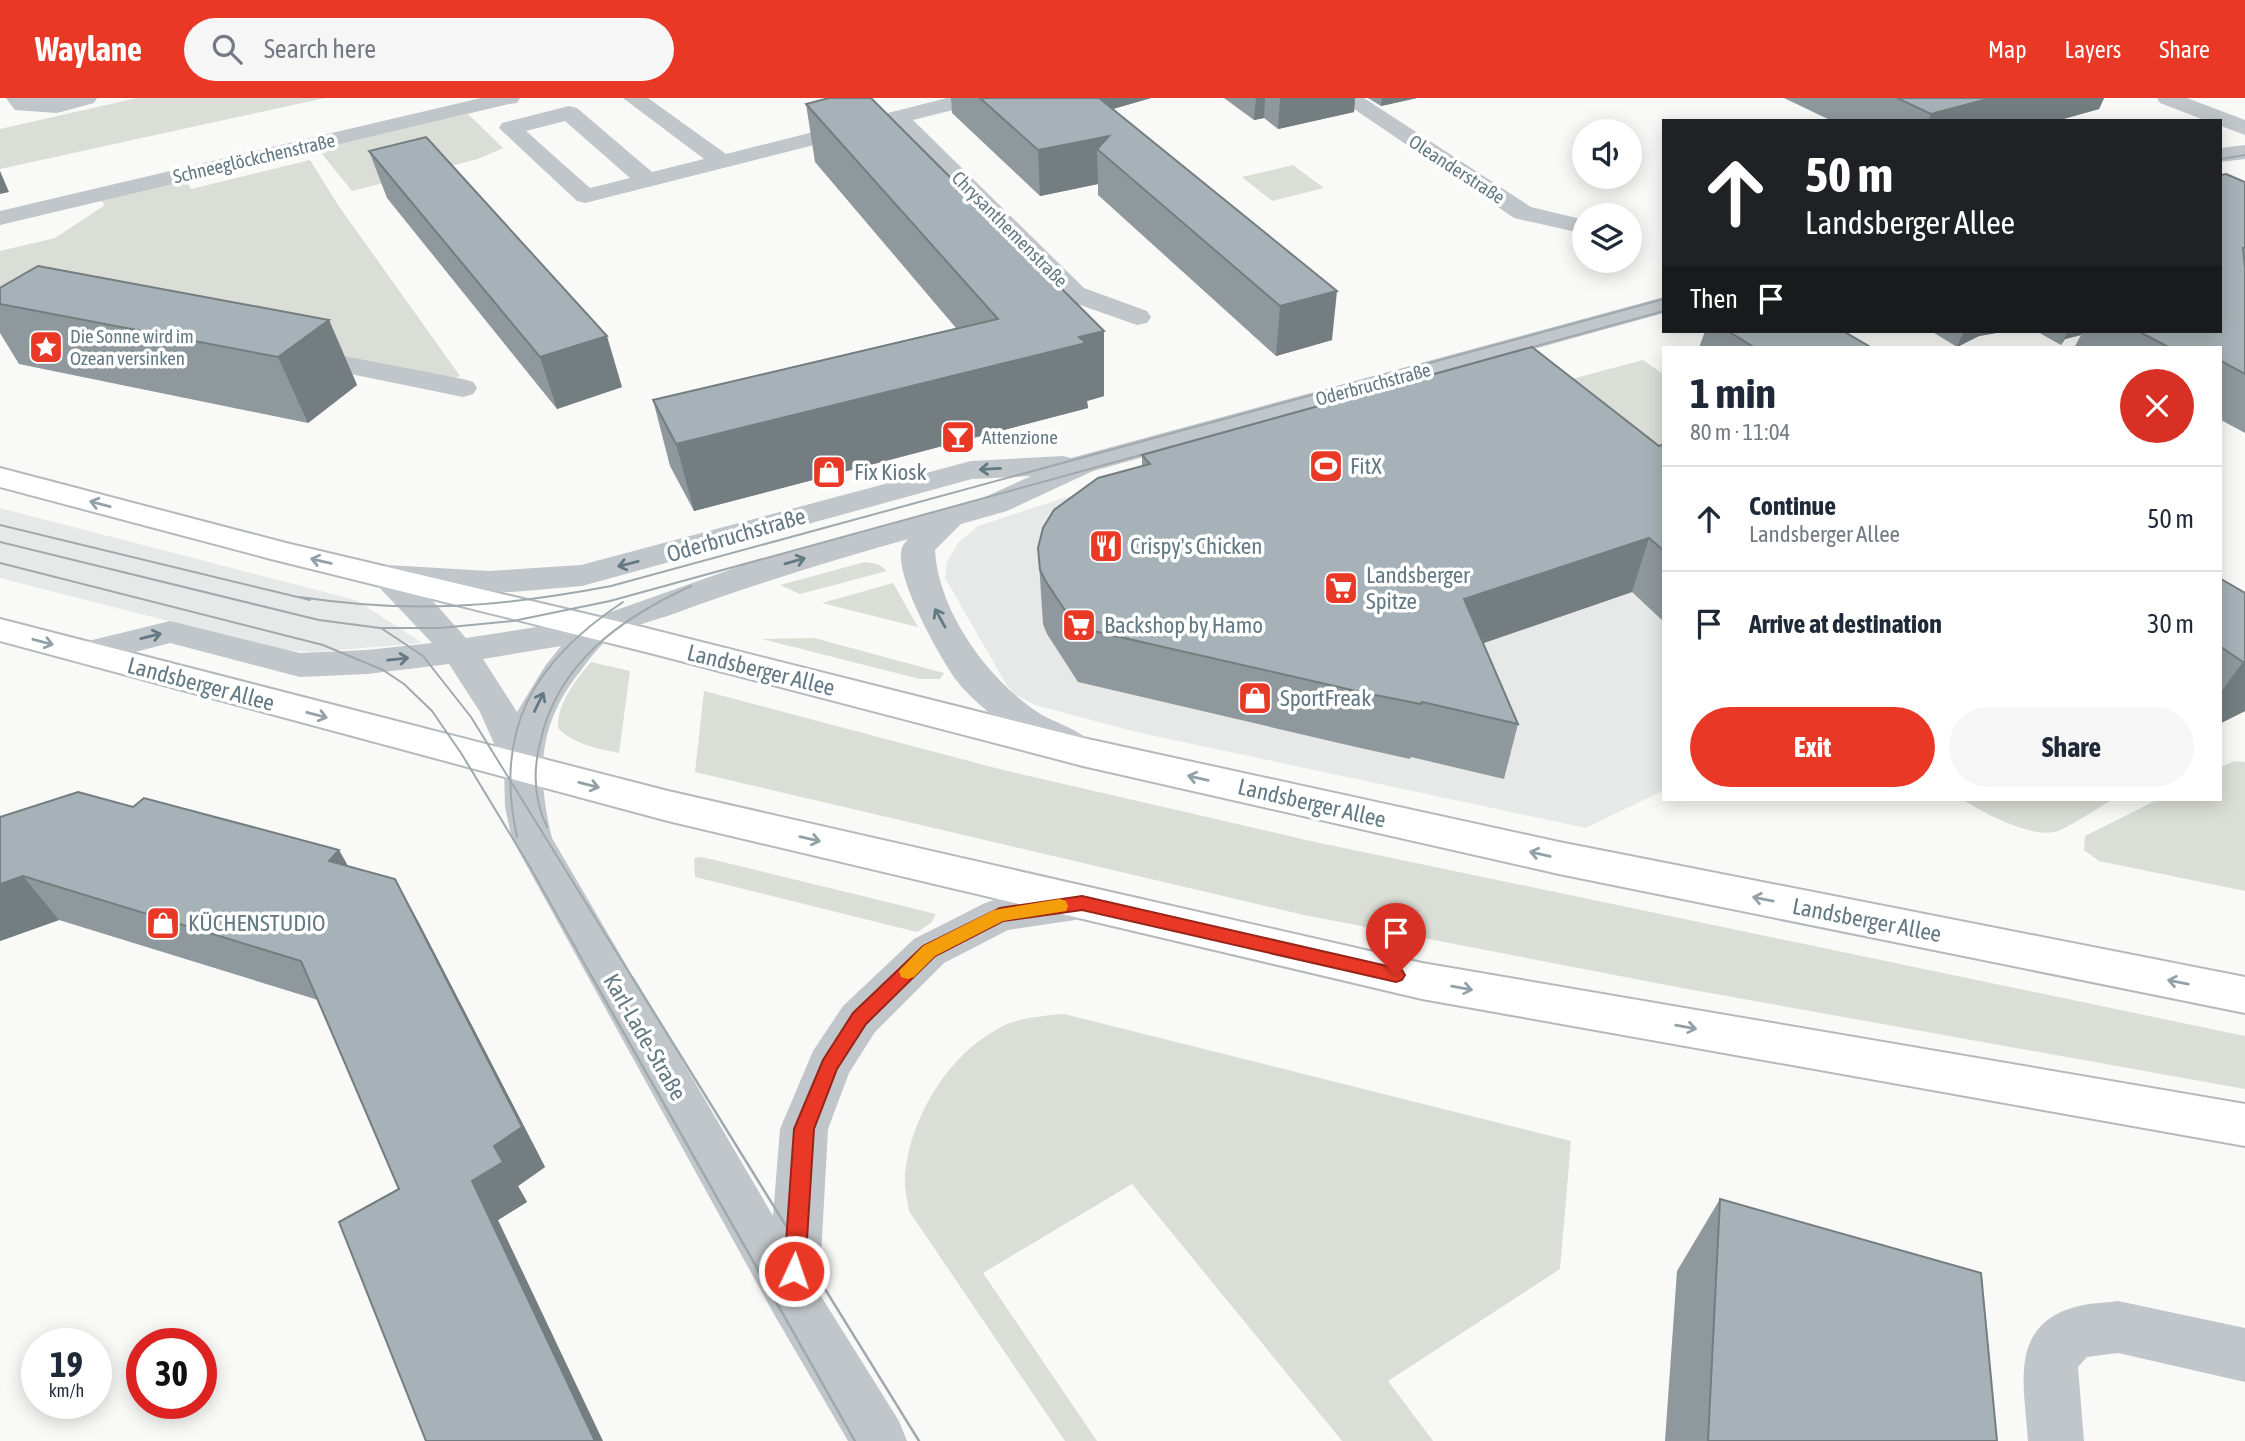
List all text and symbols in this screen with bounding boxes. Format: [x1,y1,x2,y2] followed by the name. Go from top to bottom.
[184,18,674,81] search box
[35,30,142,68] text: Waylane
[208,30,246,68] icon: search
[264,34,376,64] text: Search here
[1988,36,2027,63] text: Map
[2065,36,2121,63] text: Layers
[2159,36,2210,63] text: Share
[1572,119,1642,273] map controls
[1572,119,1642,189] button: sound
[171,129,337,187] street label: Schneeglöckchenstraße
[1405,130,1509,208] street label: Oleanderstraße
[1805,146,1893,202] text: 50 m
[1690,147,1781,238] icon: ahead
[948,167,1072,291] street label: Chrysanthemenstraße
[1572,203,1642,273] button: layers
[1805,204,2015,241] text: Landsberger Allee
[1752,280,1790,318] icon: arrive
[1690,284,1738,314] text: Then
[70,325,194,369] place label: Die Sonne wird im Ozean versinken
[27,328,65,366] place icon: Die Sonne wird im Ozean versinken
[1313,358,1433,410] street label: Oderbruchstraße
[1690,369,1776,417] text: 1 min
[2120,369,2194,443] button: close
[939,418,977,456] bar icon: Attenzione
[1690,419,1790,445] text: 80 m · 11:04
[982,426,1058,448] place label: Attenzione
[1307,447,1345,485] sports icon: FitX
[810,453,848,491] shop icon: Fix Kiosk
[1350,453,1382,479] place label: FitX
[854,459,927,485] place label: Fix Kiosk
[979,463,1002,476] one-way arrow
[1749,491,1836,521] text: Continue
[90,497,112,510] one-way arrow
[1690,500,1728,538] icon: ahead
[664,503,808,567] street label: Oderbruchstraße
[2147,504,2194,534] text: 50 m
[1749,521,1900,547] text: Landsberger Allee
[1087,527,1125,565] restaurant icon: Crispy's Chicken
[1130,533,1262,559] place label: Crispy's Chicken
[310,553,333,567] one-way arrow
[783,553,805,566] one-way arrow
[617,558,640,571] one-way arrow
[1366,562,1471,614] place label: Landsberger Spitze
[1322,569,1360,607] supermarket icon: Landsberger Spitze
[1690,605,1728,643] icon: arrive
[1060,606,1098,644] supermarket icon: Backshop by Hamo
[933,609,947,629] one-way arrow
[1749,609,1942,639] text: Arrive at destination
[2147,609,2194,639] text: 30 m
[1104,612,1263,638] place label: Backshop by Hamo
[139,629,162,642] one-way arrow
[31,636,53,649] one-way arrow
[685,639,837,701] street label: Landsberger Allee
[125,652,277,716] street label: Landsberger Allee
[387,652,409,665] one-way arrow
[1236,679,1274,717] shop icon: SportFreak
[1280,685,1371,711] place label: SportFreak
[532,692,546,713] one-way arrow
[1690,707,1935,787] button: Exit
[1949,707,2194,787] button: Share
[305,709,328,722] one-way arrow
[1187,771,1210,784] one-way arrow
[1235,773,1389,833] street label: Landsberger Allee
[578,779,600,792] one-way arrow
[798,833,821,847] one-way arrow
[1529,847,1552,860] one-way arrow
[1752,892,1775,905] one-way arrow
[1790,893,1944,947] street label: Landsberger Allee
[1366,903,1426,975] pin
[144,904,182,942] shop icon: KÜCHENSTUDIO
[188,910,325,936] place label: KÜCHENSTUDIO
[1377,914,1415,952] icon: arrive
[598,969,692,1105] street label: Karl-Lade-Straße
[2167,975,2190,988] one-way arrow
[1450,982,1473,995] one-way arrow
[1674,1021,1697,1034] one-way arrow
[757,1234,831,1308] position arrow
[126,1328,217,1419] speed limit sign: 30
[50,1344,83,1384] text: 19
[49,1380,84,1401] text: km/h

